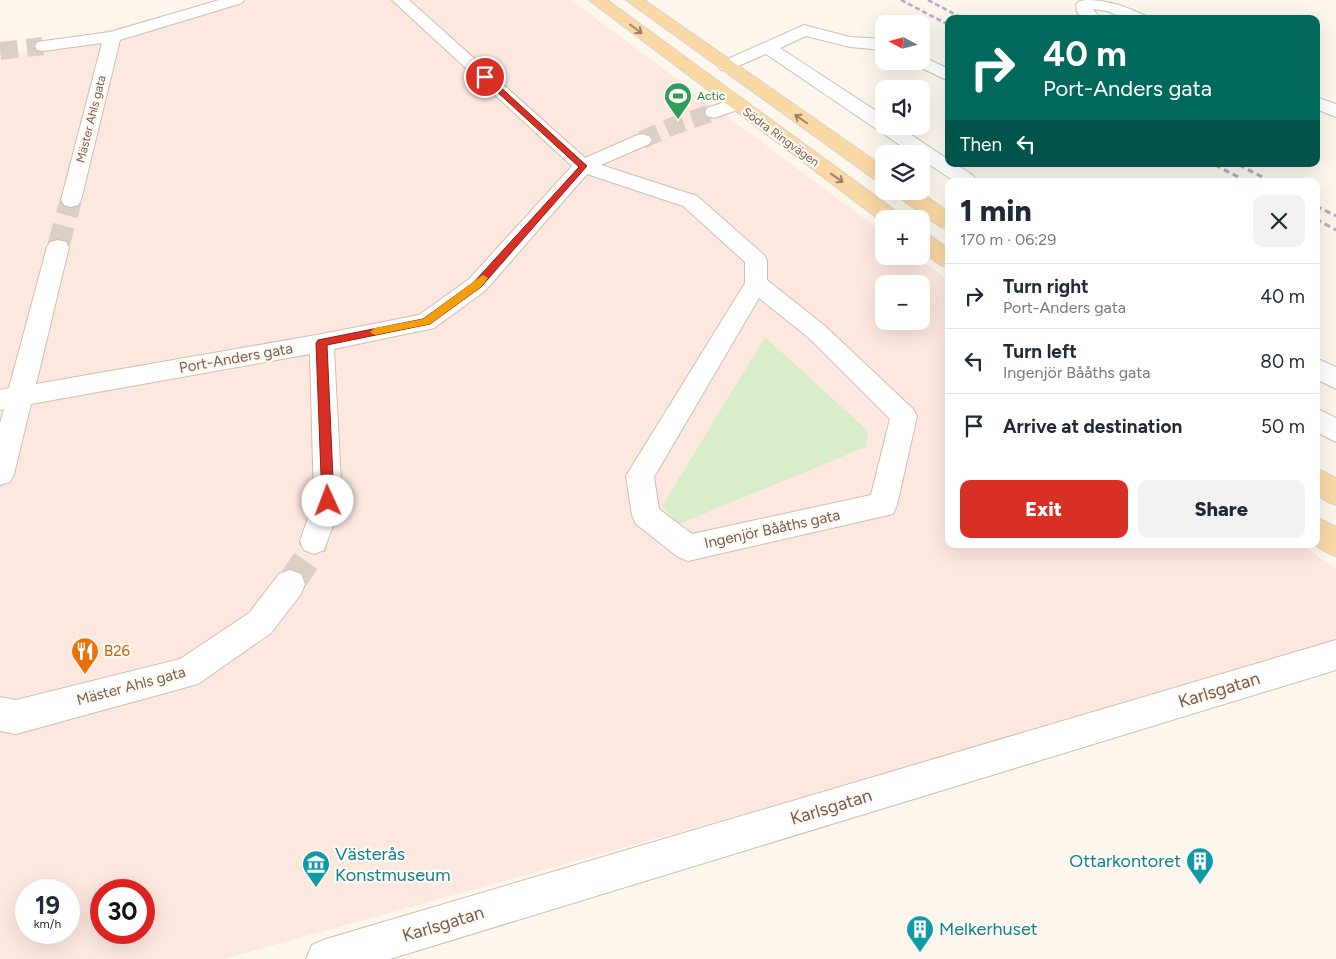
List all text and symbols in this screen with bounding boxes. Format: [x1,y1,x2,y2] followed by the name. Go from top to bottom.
[875,15,930,70] north arrow
[875,15,930,330] map controls
[629,24,643,34] one-way arrow
[1043,33,1127,75] text: 40 m
[960,35,1025,100] icon: right
[464,56,506,98] pin
[471,63,499,91] icon: arrive
[73,74,109,164] street label: Mäster Ahls gata
[1043,75,1212,102] text: Port-Anders gata
[875,80,930,135] button: sound
[663,81,693,120] sports icon: Actic
[697,89,726,103] place label: Actic
[740,105,822,170] street label: Södra Ringvägen
[794,114,808,124] one-way arrow
[1012,130,1040,158] icon: left
[960,133,1002,156] text: Then
[875,145,930,200] button: layers
[830,173,844,183] one-way arrow
[960,192,1032,229] text: 1 min
[1253,195,1305,247] button: close
[875,210,930,265] button: +
[960,230,1056,249] text: 170 m · 06:29
[875,275,930,330] button: −
[1003,275,1089,298] text: Turn right
[960,282,988,310] icon: right
[1260,285,1305,308] text: 40 m
[1003,298,1126,317] text: Port-Anders gata
[178,339,294,377] street label: Port-Anders gata
[1003,340,1077,363] text: Turn left
[960,347,988,375] icon: left
[1260,350,1305,373] text: 80 m
[1003,363,1150,382] text: Ingenjör Bååths gata
[960,412,988,440] icon: arrive
[1003,415,1182,438] text: Arrive at destination
[1261,415,1305,438] text: 50 m
[301,474,353,526] position arrow
[960,480,1128,538] button: Exit
[1138,480,1305,538] button: Share
[703,506,841,552] street label: Ingenjör Bååths gata
[70,636,100,675] restaurant icon: B26
[104,642,131,660] place label: B26
[74,663,188,709] street label: Mäster Ahls gata
[1176,667,1262,713] street label: Karlsgatan
[788,784,874,830] street label: Karlsgatan
[335,843,450,886] place label: Västerås Konstmuseum
[1185,846,1215,885] building icon: Ottarkontoret
[301,849,331,888] museum icon: Västerås Konstmuseum
[1069,850,1181,872] place label: Ottarkontoret
[90,879,155,944] speed limit sign: 30
[35,890,60,920] text: 19
[400,901,486,947] street label: Karlsgatan
[905,914,935,953] building icon: Melkerhuset
[34,917,61,931] text: km/h
[939,918,1038,940] place label: Melkerhuset

